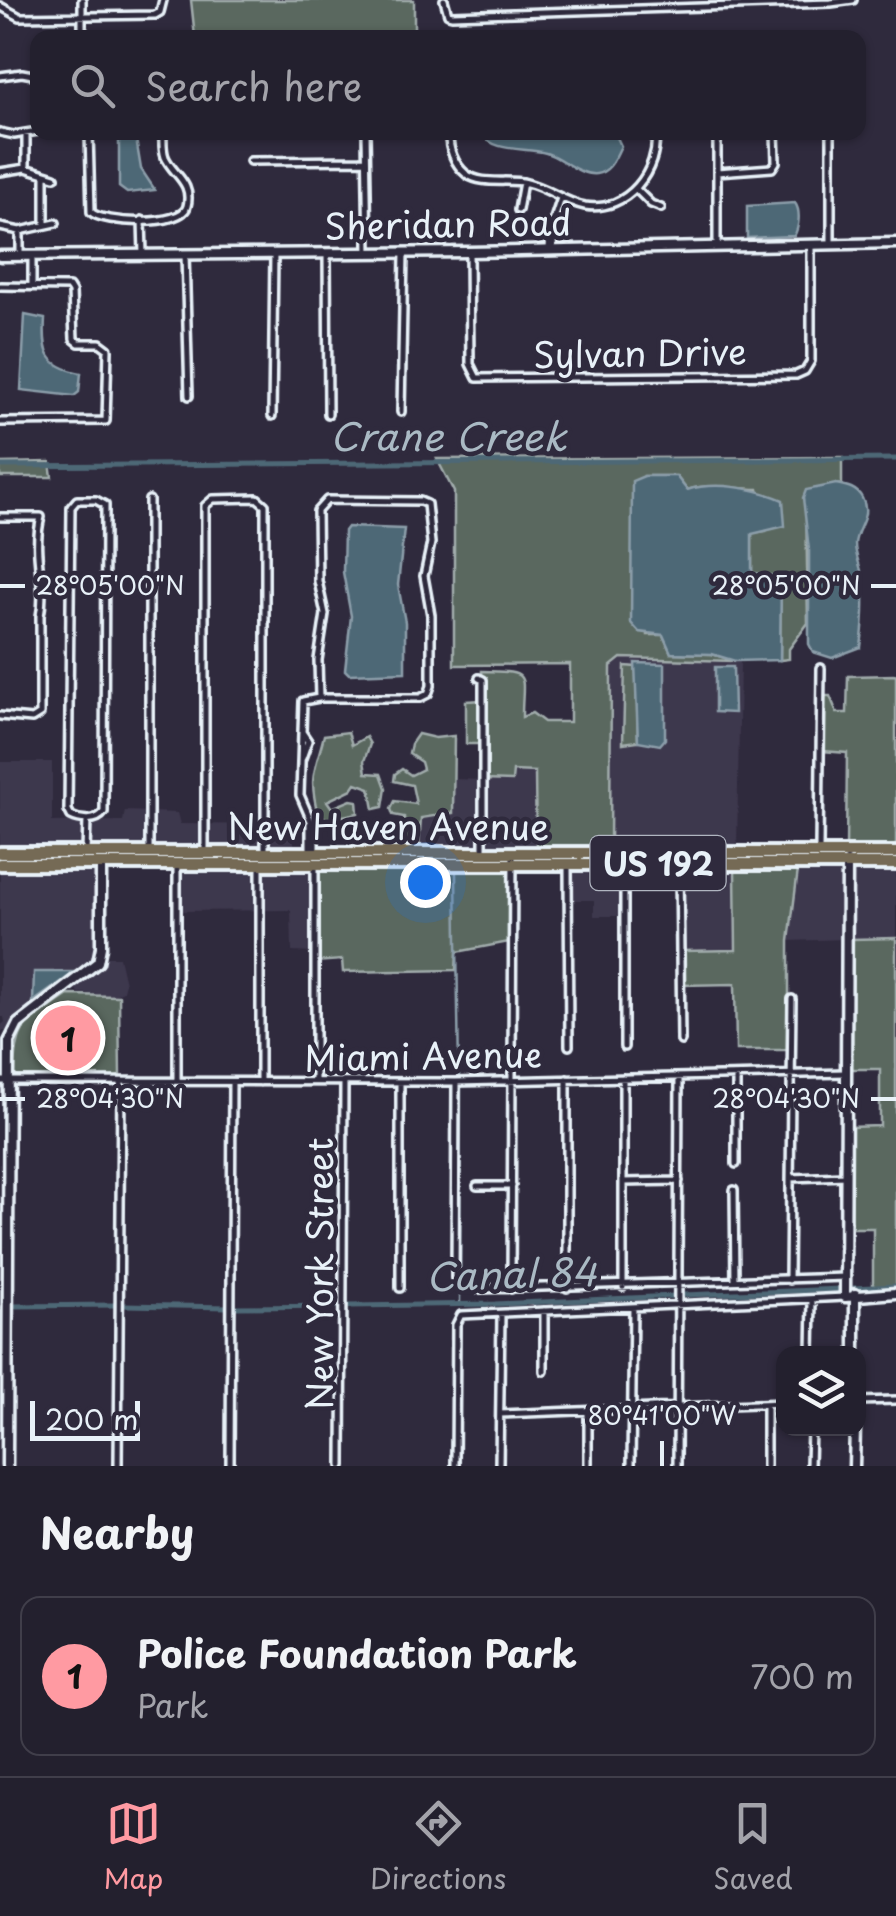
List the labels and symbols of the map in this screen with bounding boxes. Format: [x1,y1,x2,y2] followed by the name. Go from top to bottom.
[324,194,572,252] street label: Sheridan Road
[533,324,747,380] street label: Sylvan Drive
[330,407,568,464] water label: Crane Creek
[35,566,185,604] text: 28°05'00"N
[711,566,861,604] text: 28°05'00"N
[227,799,549,852] street label: New Haven Avenue
[590,836,726,890] road number: US 192
[400,857,451,908] your location
[36,1000,100,1076] pin: 1
[304,1026,542,1084] street label: Miami Avenue
[36,1079,184,1117] text: 28°04'30"N
[712,1079,860,1117] text: 28°04'30"N
[292,1137,345,1411] street label: New York Street
[424,1241,598,1304] water label: Canal 84
[30,1396,140,1440] scale bar
[588,1396,737,1434] text: 80°41'00"W

